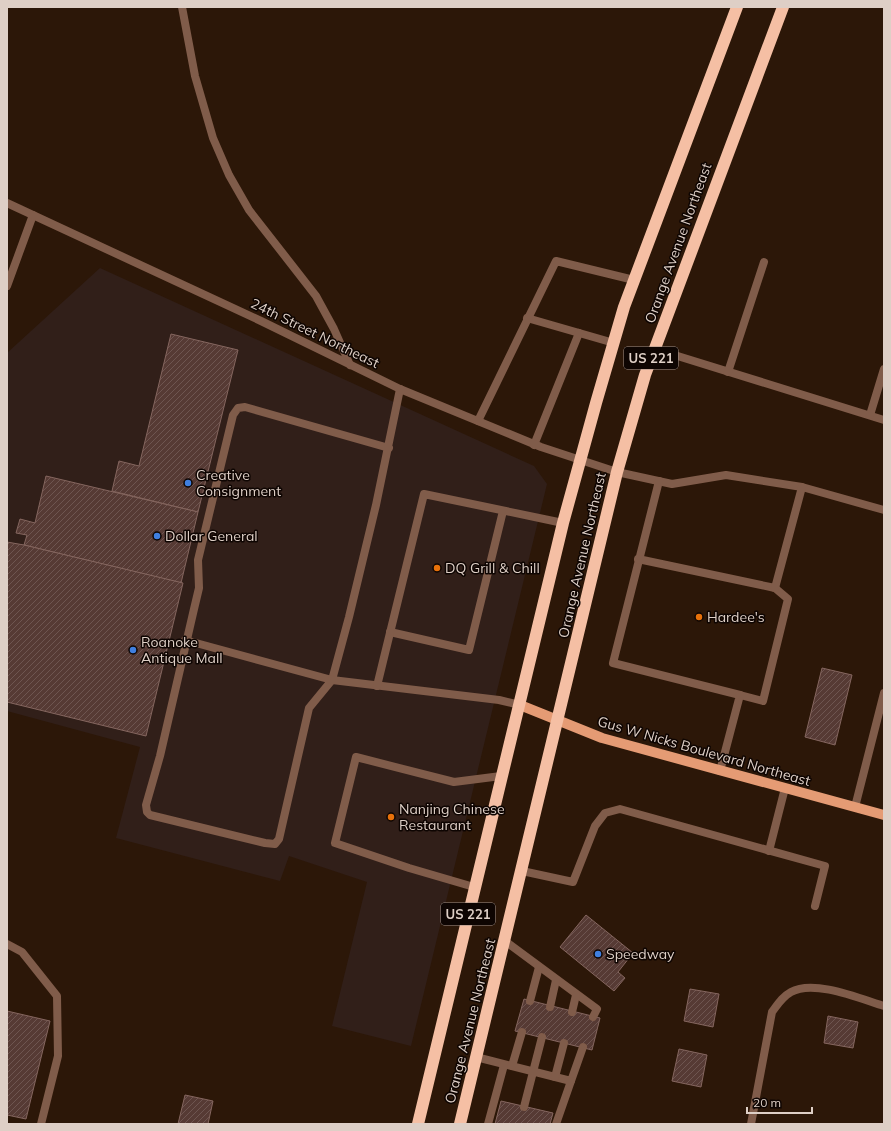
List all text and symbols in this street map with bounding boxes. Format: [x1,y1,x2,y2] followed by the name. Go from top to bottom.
[641,160,715,326] street label: Orange Avenue Northeast
[248,294,382,372] street label: 24th Street Northeast
[624,347,678,369] road number: US 221
[196,466,281,500] place label: Creative Consignment
[554,470,610,640] street label: Orange Avenue Northeast
[183,478,193,488] marker: Creative Consignment
[165,527,258,545] place label: Dollar General
[152,531,162,541] marker: Dollar General
[445,559,540,577] place label: DQ Grill & Chill
[432,563,442,573] marker: DQ Grill & Chill
[707,608,765,626] place label: Hardee's
[694,612,704,622] marker: Hardee's
[141,633,223,667] place label: Roanoke Antique Mall
[128,645,138,655] marker: Roanoke Antique Mall
[596,712,813,790] street label: Gus W Nicks Boulevard Northeast
[399,800,505,834] place label: Nanjing Chinese Restaurant
[386,812,396,822] marker: Nanjing Chinese Restaurant
[441,903,495,925] road number: US 221
[441,937,499,1105] street label: Orange Avenue Northeast
[606,945,675,963] place label: Speedway
[593,949,603,959] marker: Speedway
[747,1089,812,1115] scale bar
[753,1095,781,1110] text: 20 m

